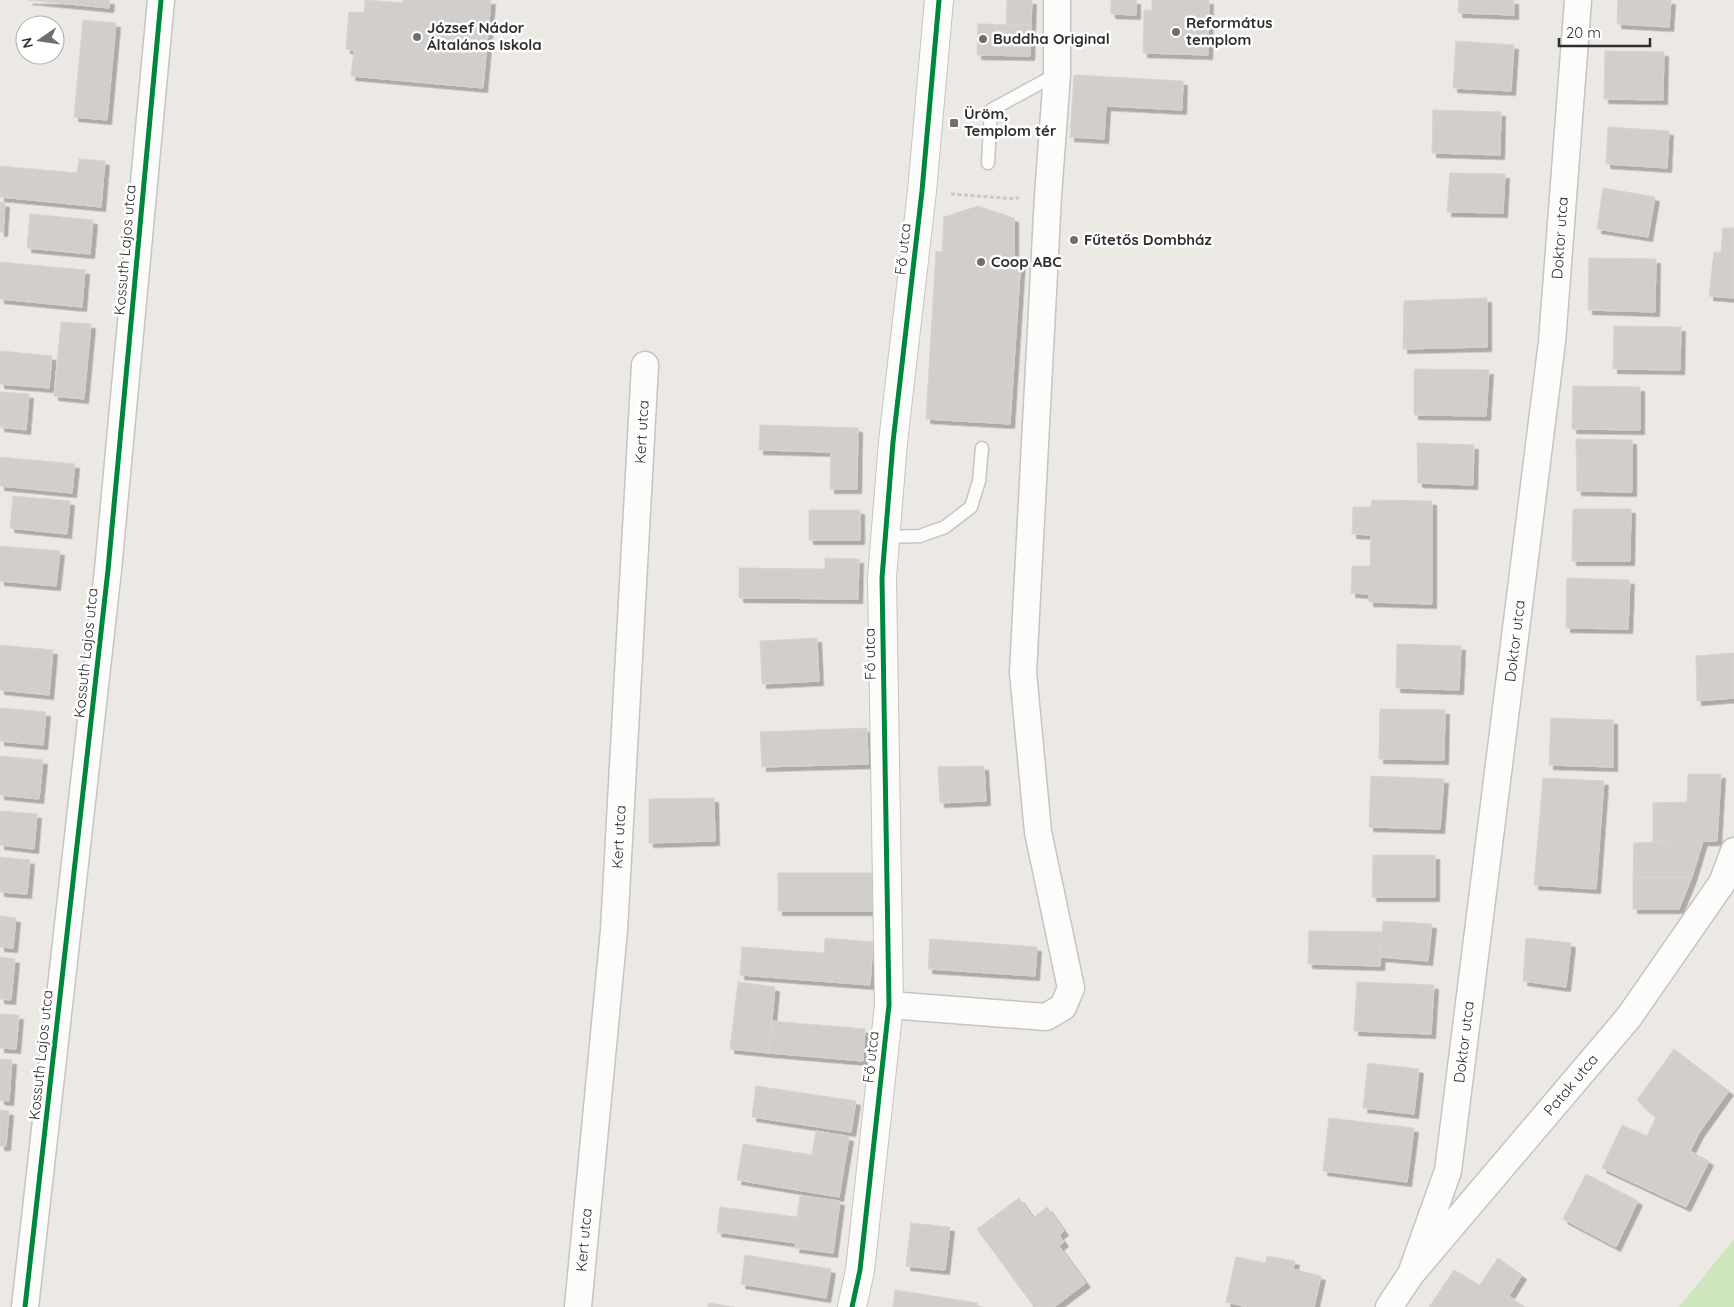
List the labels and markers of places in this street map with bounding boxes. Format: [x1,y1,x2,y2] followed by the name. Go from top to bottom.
[1186,13,1272,49] place label: Református templom
[427,18,542,54] place label: József Nádor Általános Iskola
[1170,26,1182,38] marker: Református templom
[993,29,1110,48] place label: Buddha Original
[411,31,423,43] marker: József Nádor Általános Iskola
[977,33,989,45] marker: Buddha Original
[964,104,1057,140] place label: Üröm, Templom tér
[948,117,960,129] marker: Üröm, Templom tér
[1084,230,1212,249] place label: Fűtetős Dombház
[1068,234,1080,246] marker: Fűtetős Dombház
[991,252,1062,271] place label: Coop ABC
[975,256,987,268] marker: Coop ABC

